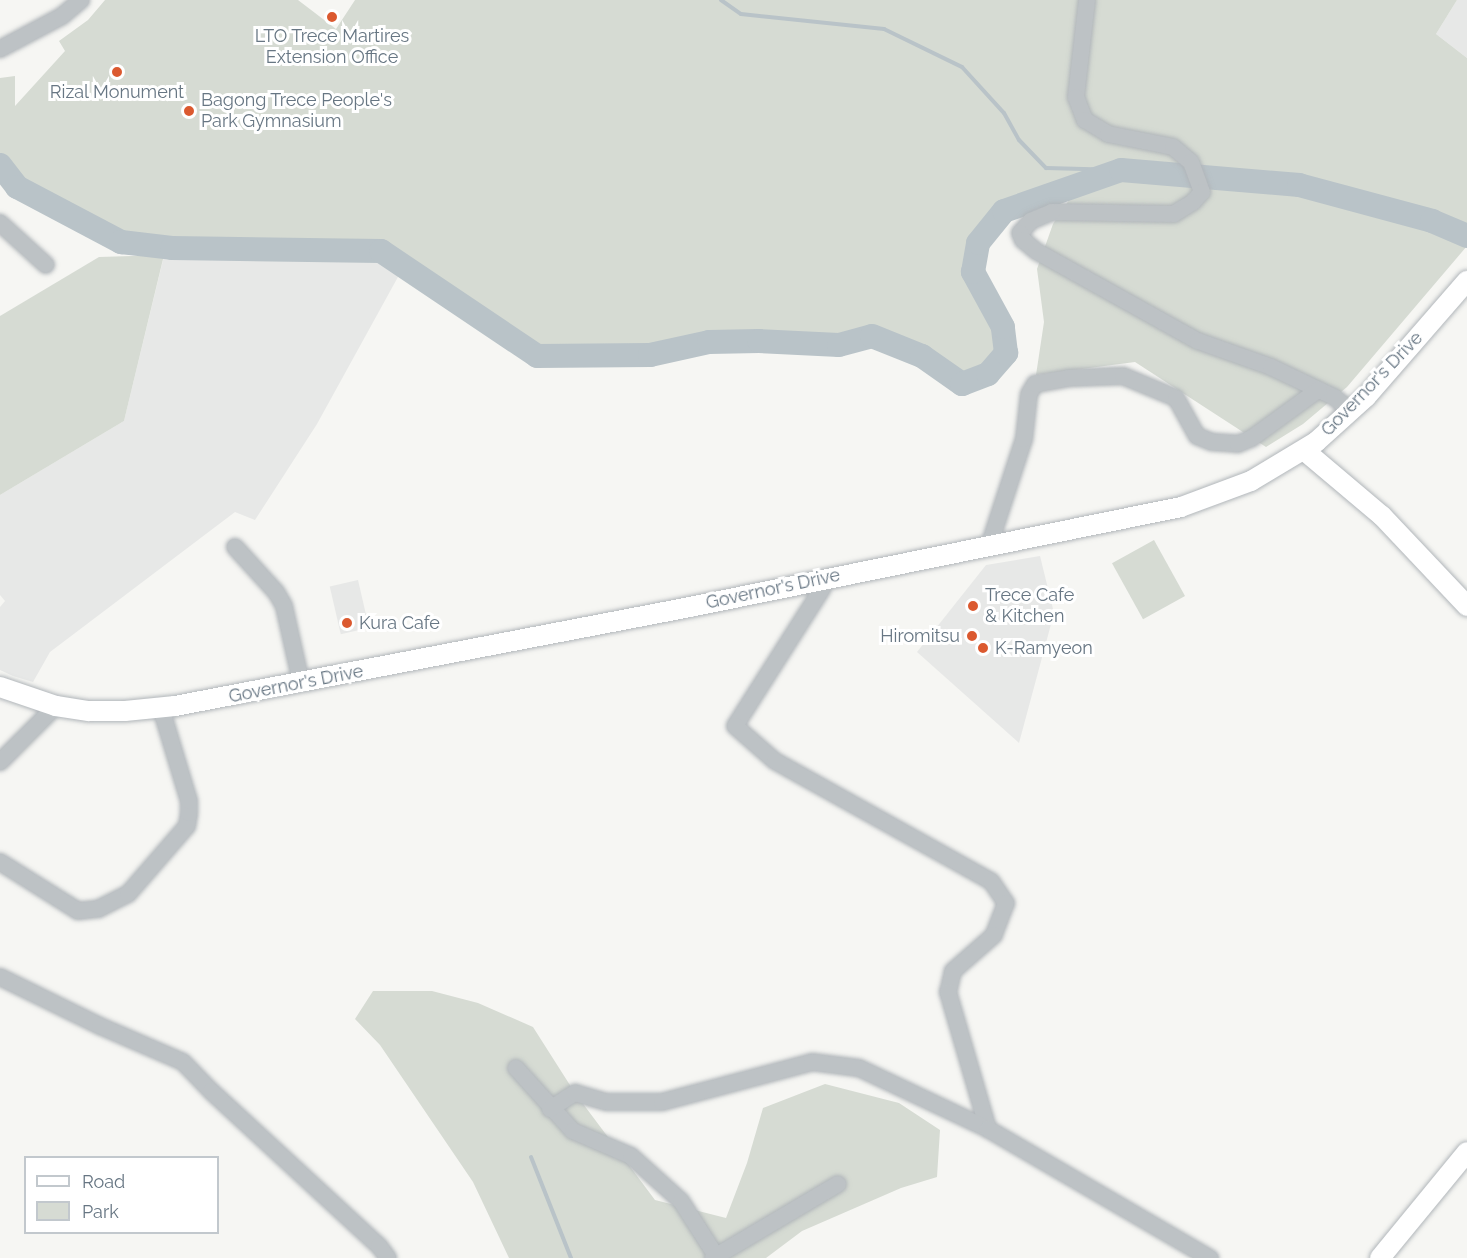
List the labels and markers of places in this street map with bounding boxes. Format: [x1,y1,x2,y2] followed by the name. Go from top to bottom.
[325,10,339,24] marker: LTO Trece Martires Extension Office
[254,26,410,68] place label: LTO Trece Martires Extension Office
[110,65,124,79] marker: Rizal Monument
[50,81,184,103] place label: Rizal Monument
[201,90,392,132] place label: Bagong Trece People's Park Gymnasium
[182,104,196,118] marker: Bagong Trece People's Park Gymnasium
[985,585,1074,628] place label: Trece Cafe & Kitchen
[966,599,980,613] marker: Trece Cafe & Kitchen
[359,612,440,634] place label: Kura Cafe
[340,616,354,630] marker: Kura Cafe
[880,625,960,647] place label: Hiromitsu
[965,629,979,643] marker: Hiromitsu
[995,637,1093,659] place label: K-Ramyeon
[976,641,990,655] marker: K-Ramyeon

